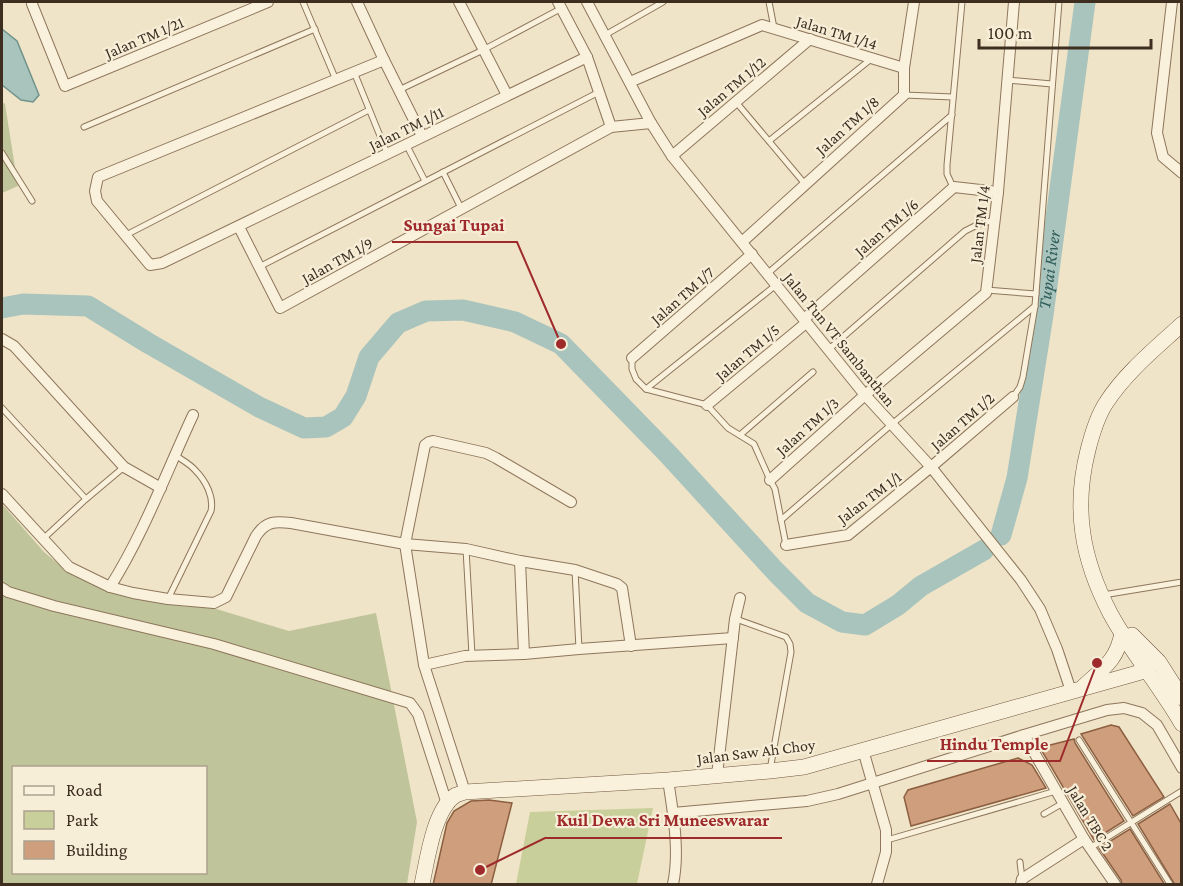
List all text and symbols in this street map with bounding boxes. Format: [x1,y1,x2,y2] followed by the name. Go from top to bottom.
[792,12,879,54] street label: Jalan TM 1/14
[979,12,1152,50] scale bar
[101,13,186,63] street label: Jalan TM 1/21
[988,23,1033,43] text: 100 m
[692,53,770,122] street label: Jalan TM 1/12
[811,93,883,160] street label: Jalan TM 1/8
[364,103,447,156] street label: Jalan TM 1/11
[966,184,994,266] street label: Jalan TM 1/4
[850,195,922,262] street label: Jalan TM 1/6
[392,206,517,242] callout: Sungai Tupai
[404,215,505,235] text: Sungai Tupai
[1034,228,1064,310] water label: Tupai River
[297,234,376,289] street label: Jalan TM 1/9
[646,263,719,329] street label: Jalan TM 1/7
[779,268,899,410] street label: Jalan Tun VT Sambanthan
[710,321,783,386] street label: Jalan TM 1/5
[926,389,998,456] street label: Jalan TM 1/2
[771,394,843,461] street label: Jalan TM 1/3
[832,468,905,529] street label: Jalan TM 1/1
[927,725,1060,761] callout: Hindu Temple
[940,734,1048,754] text: Hindu Temple
[694,736,817,768] street label: Jalan Saw Ah Choy
[12,766,207,874] legend
[66,780,103,800] text: Road
[1063,781,1117,855] street label: Jalan TBC 2
[545,802,782,838] callout: Kuil Dewa Sri Muneeswarar
[66,810,98,830] text: Park
[556,810,770,830] text: Kuil Dewa Sri Muneeswarar
[66,840,128,860] text: Building

